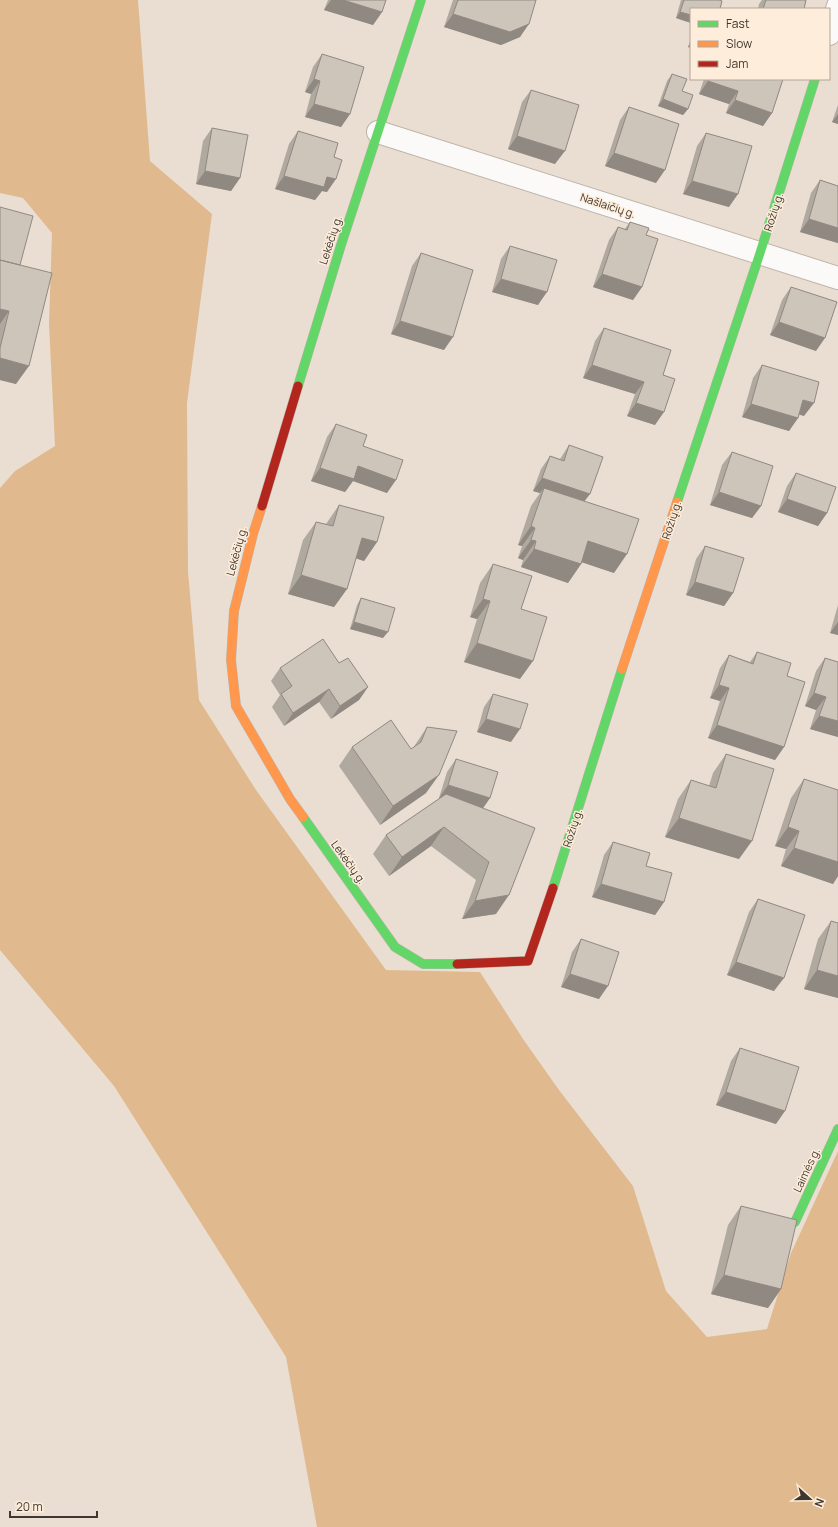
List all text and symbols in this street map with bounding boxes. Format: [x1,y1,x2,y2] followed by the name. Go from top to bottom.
[690,8,830,80] legend
[726,15,750,32] text: Fast
[726,35,752,52] text: Slow
[726,55,748,72] text: Jam
[578,189,638,221] street label: Našlaičių g.
[760,191,786,233] street label: Rožių g.
[315,214,345,266] street label: Lekėčių g.
[658,499,684,541] street label: Rožių g.
[222,525,250,577] street label: Lekėčių g.
[559,807,585,849] street label: Rožių g.
[328,837,370,887] street label: Lekėčių g.
[789,1145,823,1195] street label: Laimės g.
[790,1479,830,1519] north arrow
[10,1493,97,1519] scale bar
[811,1496,828,1509] text: N
[16,1498,43,1515] text: 20 m

